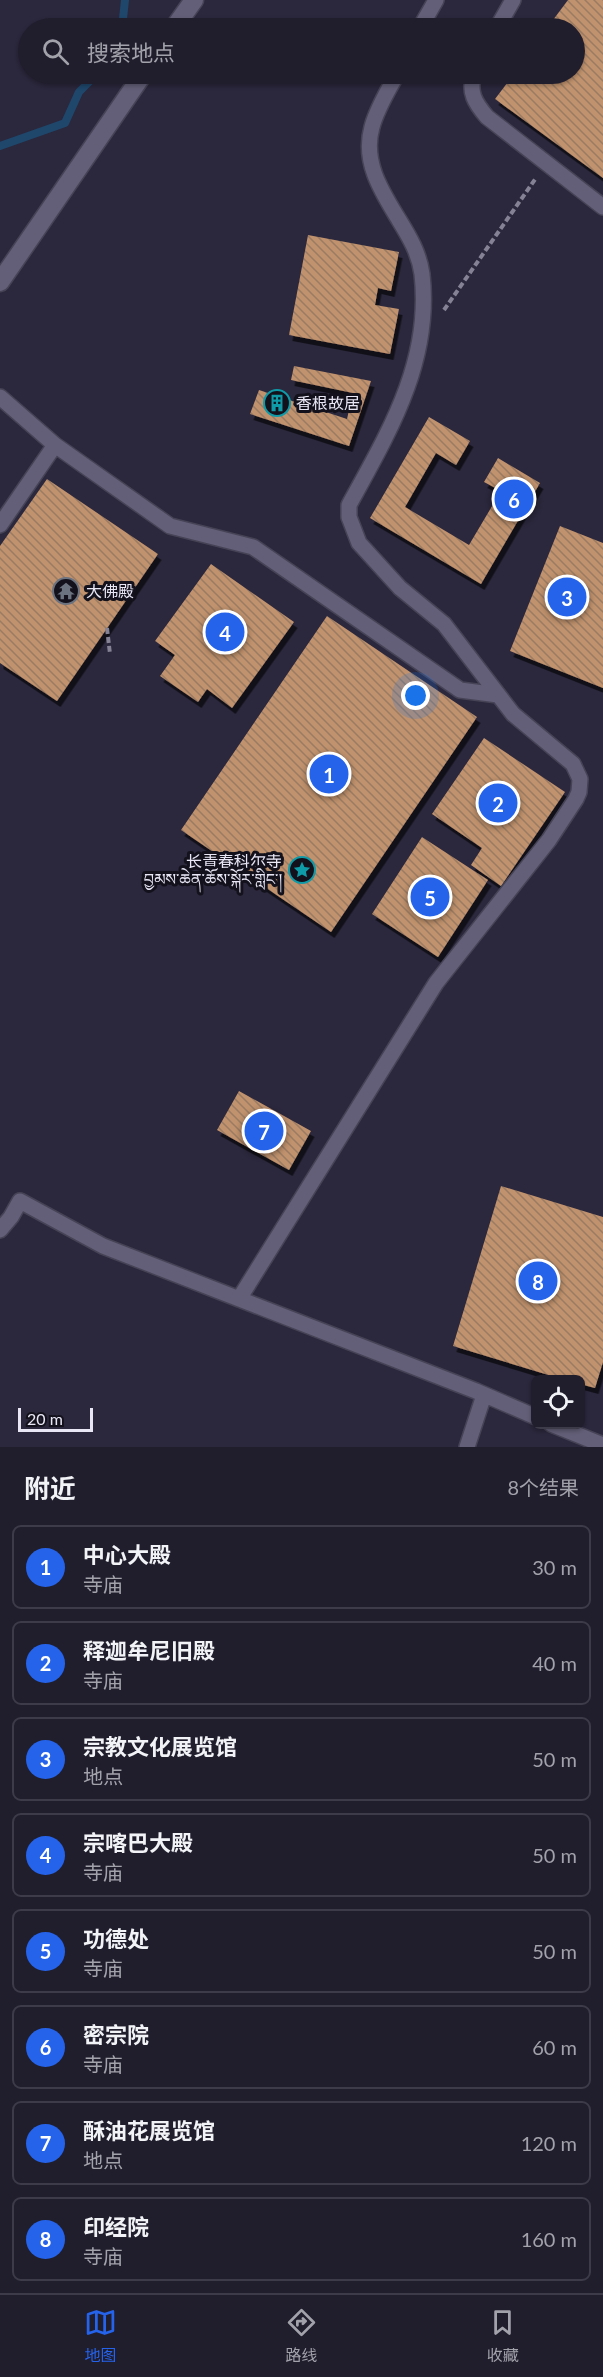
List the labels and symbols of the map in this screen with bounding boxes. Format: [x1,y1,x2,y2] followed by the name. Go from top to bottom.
[262,388,292,418] building icon: 香根故居
[296,393,360,412] place label: 香根故居
[494,476,534,522] pin: 6
[548,574,586,620] pin: 3
[51,576,81,606] temple icon: 大佛殿
[86,581,134,600] place label: 大佛殿
[206,610,244,654] pin: 4
[401,681,430,710] your location
[310,752,348,796] pin: 1
[478,780,518,826] pin: 2
[144,851,282,893] place label: 长青春科尔寺 བྱམས་ཆེན་ཆོས་སྐོར་གླིང་།
[287,855,317,885] place icon: 长青春科尔寺 བྱམས་ཆེན་ཆོས་སྐོར་གླིང་།
[410,874,450,920] pin: 5
[244,1108,284,1154] pin: 7
[518,1258,558,1304] pin: 8
[18,1405,93,1432] scale bar

